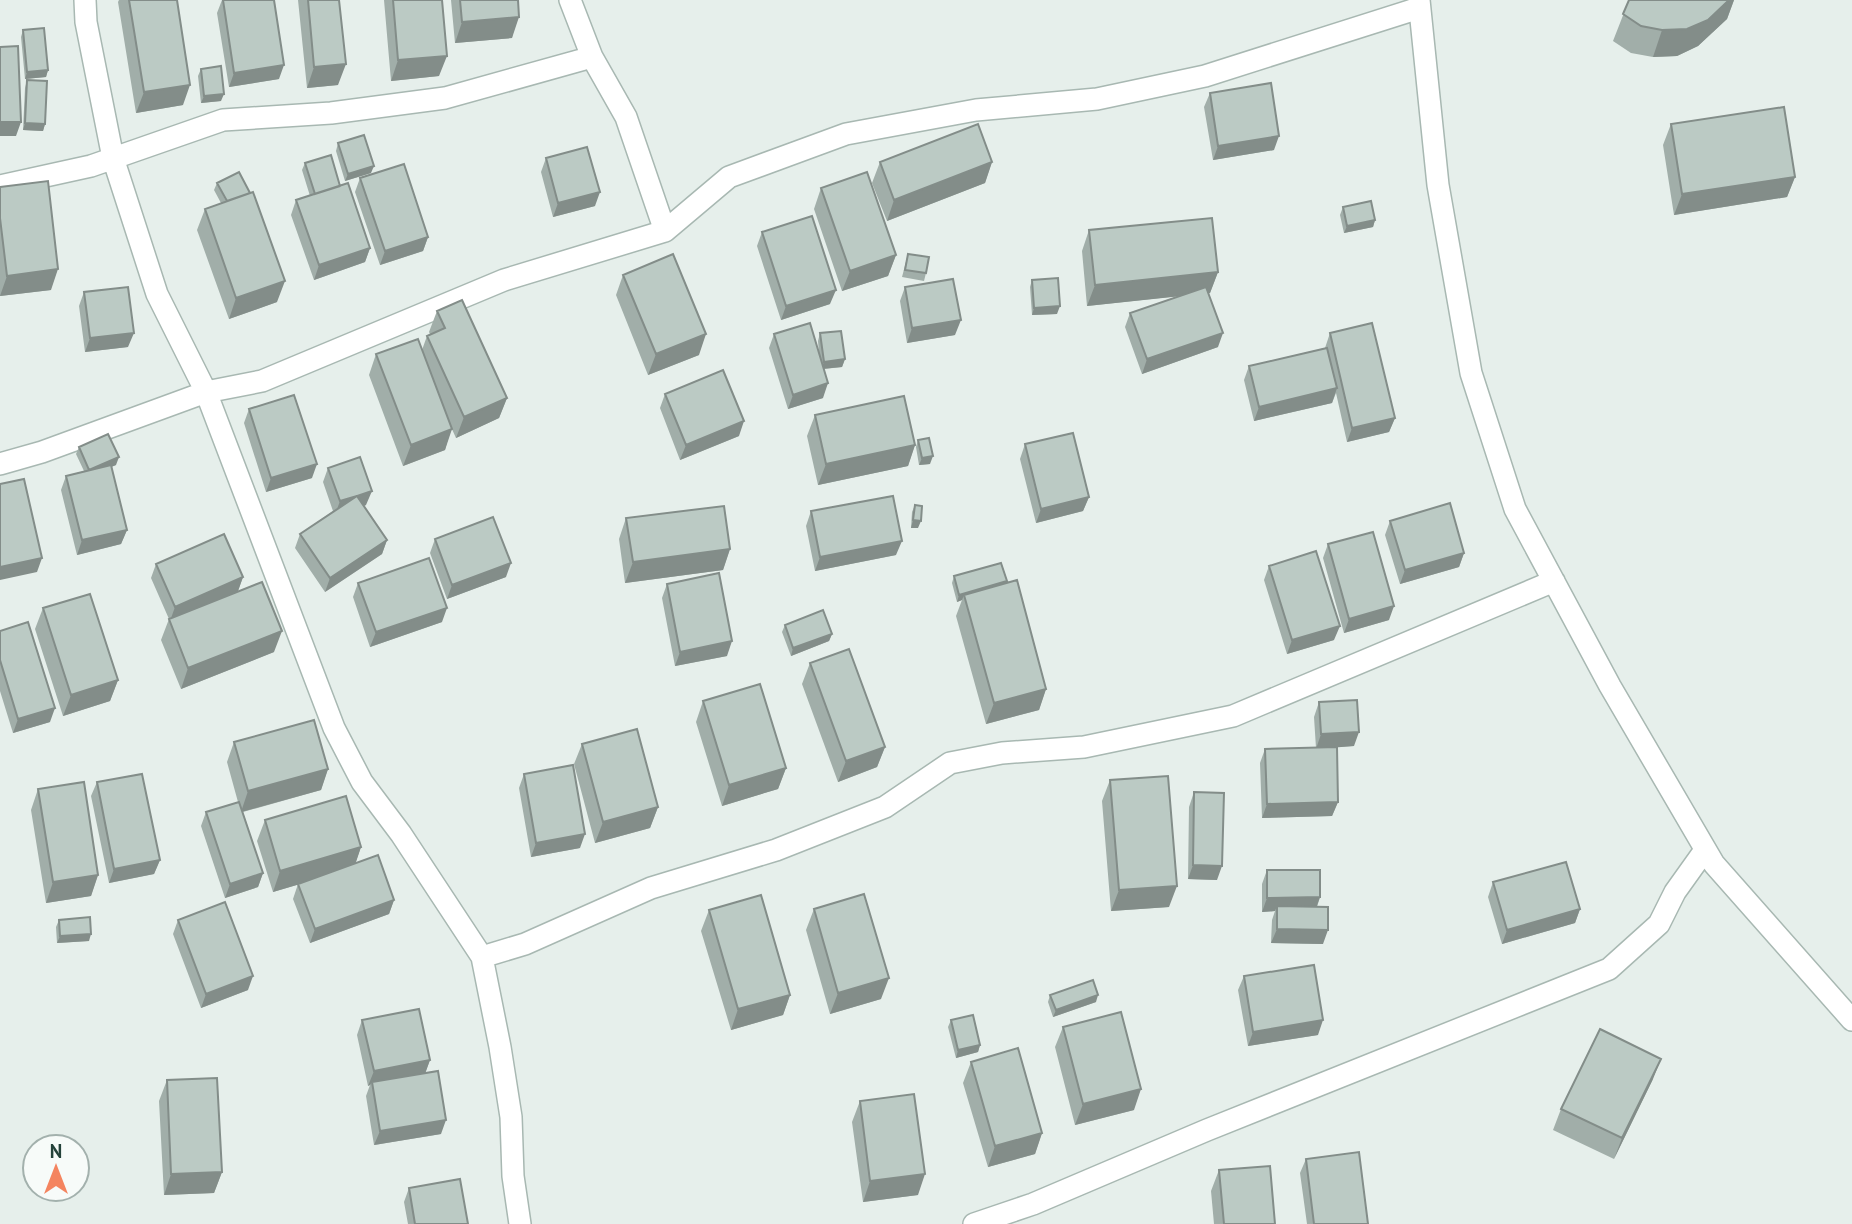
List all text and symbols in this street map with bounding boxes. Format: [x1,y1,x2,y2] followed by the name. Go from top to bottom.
[21,1133,91,1203] north arrow
[50,1139,62,1163] text: N

